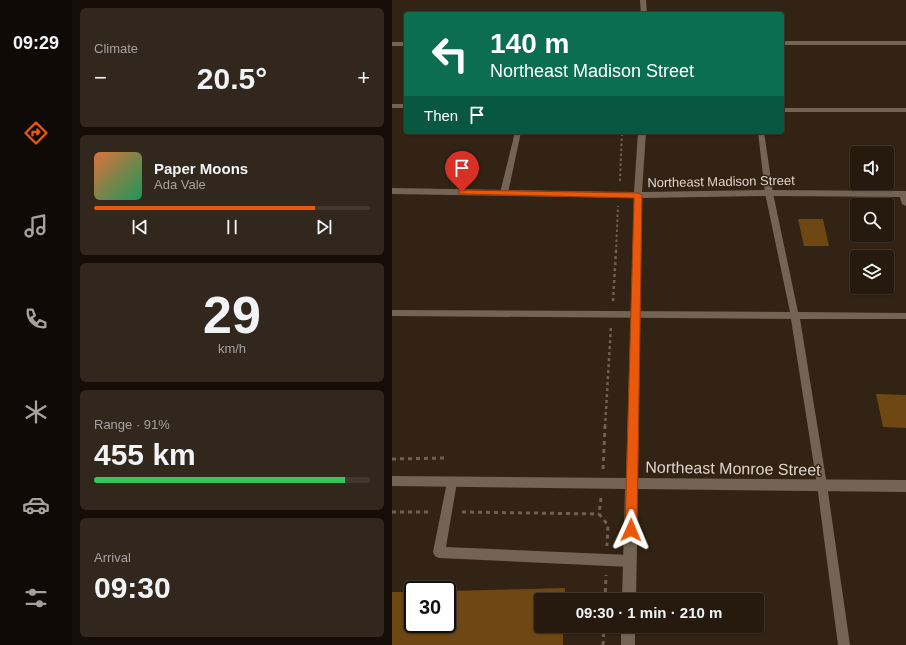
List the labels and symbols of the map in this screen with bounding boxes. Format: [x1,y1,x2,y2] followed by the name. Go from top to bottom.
[445,151,479,192] pin
[647,173,795,190] street label: Northeast Madison Street
[645,458,821,479] street label: Northeast Monroe Street
[610,509,652,551] position arrow
[404,581,456,633] speed limit sign: 30

